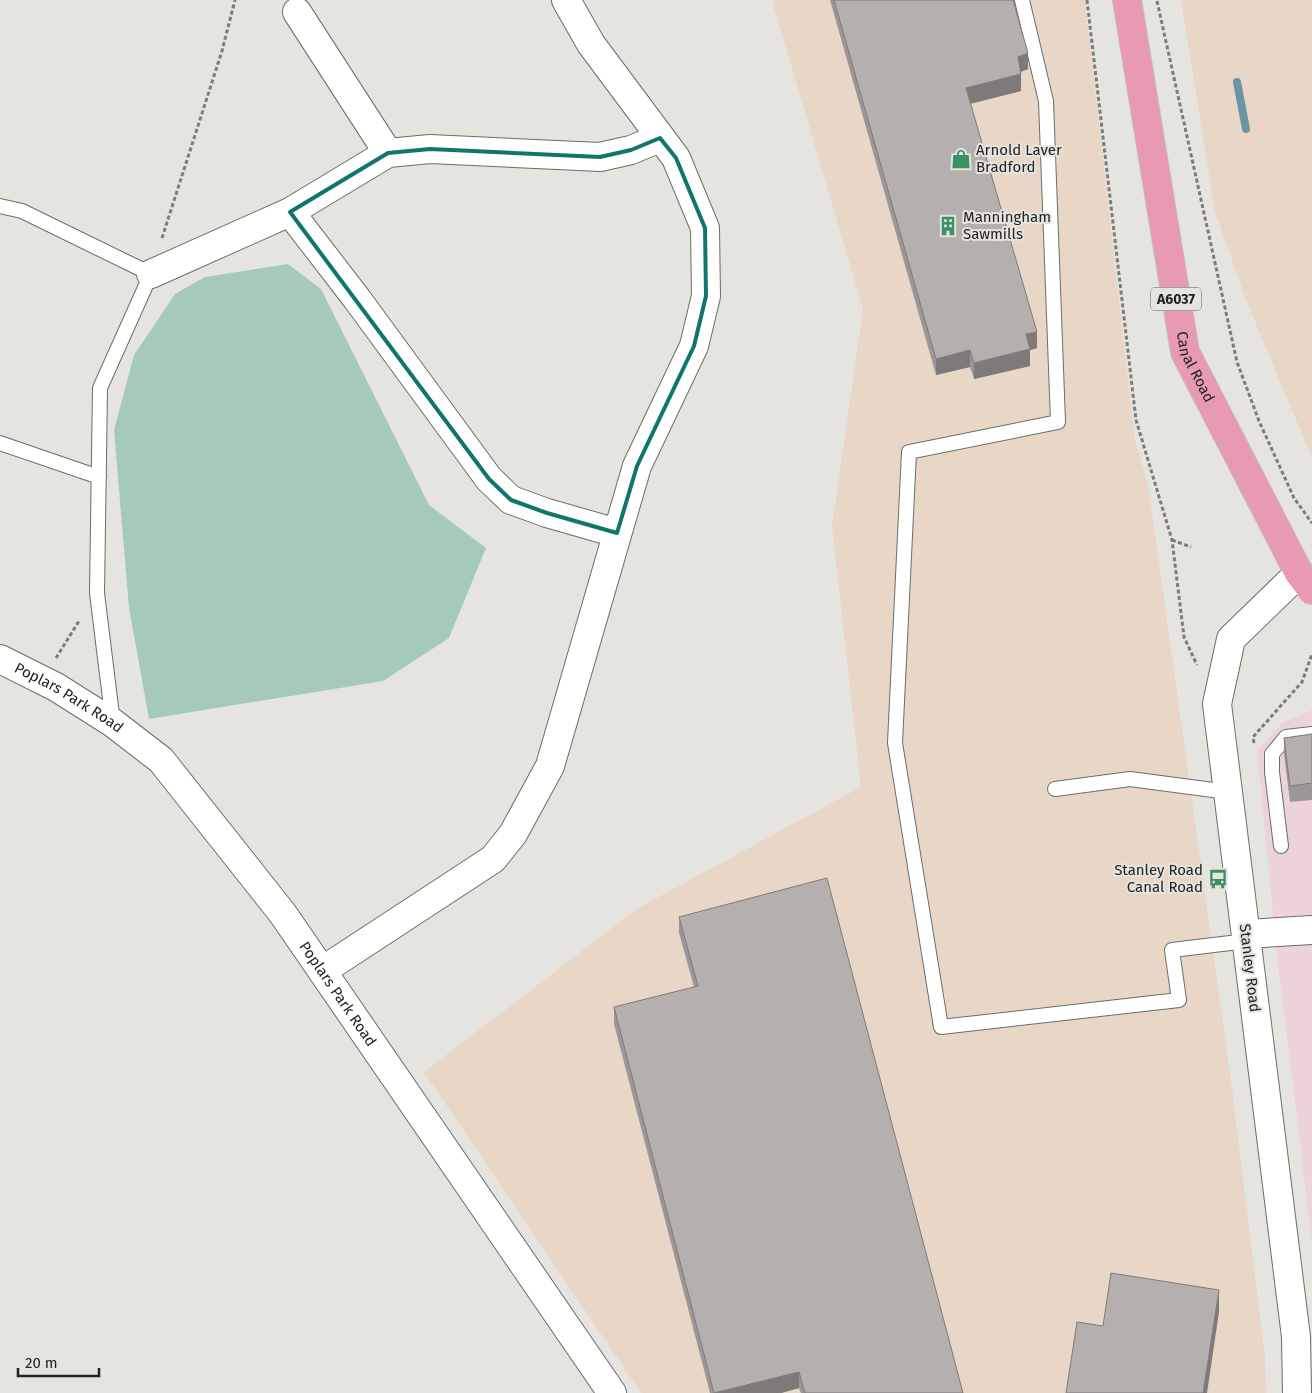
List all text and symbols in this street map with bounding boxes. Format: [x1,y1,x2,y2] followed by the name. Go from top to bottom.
[976,141,1062,176] place label: Arnold Laver Bradford
[950,148,972,170] shop icon: Arnold Laver Bradford
[963,208,1051,243] place label: Manningham Sawmills
[937,215,959,237] building icon: Manningham Sawmills
[1151,288,1201,310] road number: A6037
[1173,330,1218,405] street label: Canal Road
[12,659,127,737] street label: Poplars Park Road
[1114,861,1203,896] place label: Stanley Road Canal Road
[1207,868,1229,890] bus stop icon: Stanley Road Canal Road
[1236,923,1264,1013] street label: Stanley Road
[296,938,380,1050] street label: Poplars Park Road
[18,1346,99,1378] scale bar
[25,1354,58,1372] text: 20 m

